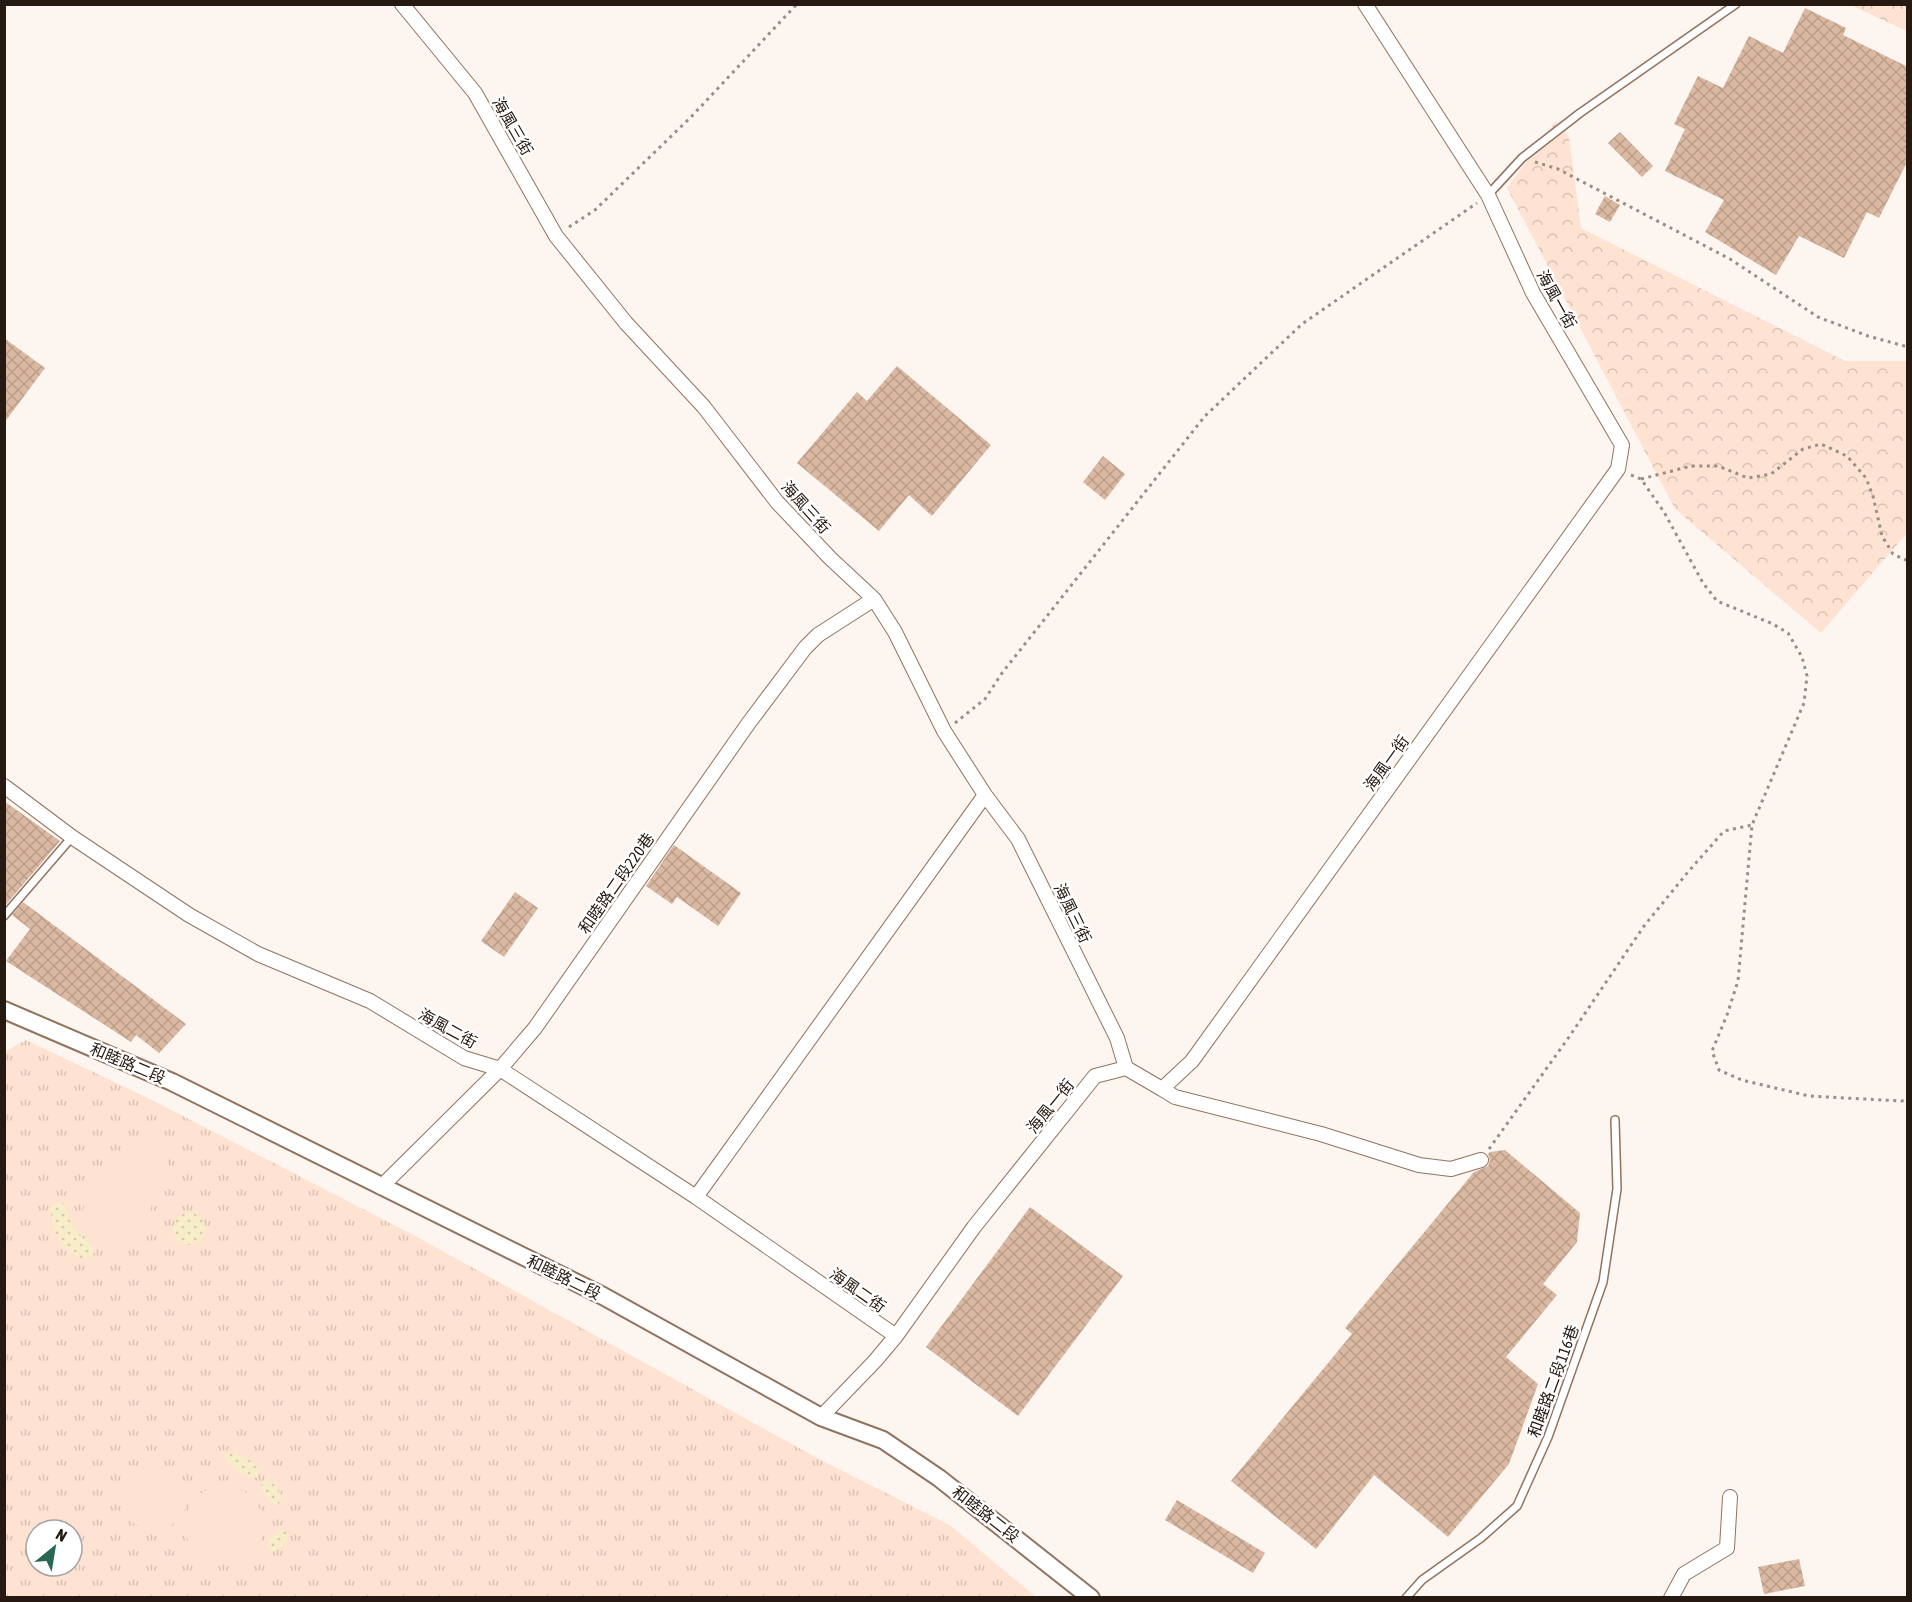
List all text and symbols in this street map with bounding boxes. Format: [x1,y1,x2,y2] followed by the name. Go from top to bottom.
[489,94,537,158] street label: 海風三街
[1534,267,1580,331] street label: 海風一街
[778,477,834,537] street label: 海風三街
[1360,732,1412,794] street label: 海風一街
[575,829,657,937] street label: 和睦路二段220巷
[1051,880,1095,946] street label: 海風三街
[416,1005,480,1051] street label: 海風二街
[88,1039,168,1087] street label: 和睦路二段
[1023,1075,1077,1137] street label: 海風一街
[524,1251,604,1303] street label: 和睦路二段
[827,1264,889,1316] street label: 海風二街
[1524,1322,1582,1440] street label: 和睦路二段116巷
[949,1482,1023,1546] street label: 和睦路二段
[24,1518,84,1578] north arrow
[53,1525,70,1545] text: N

